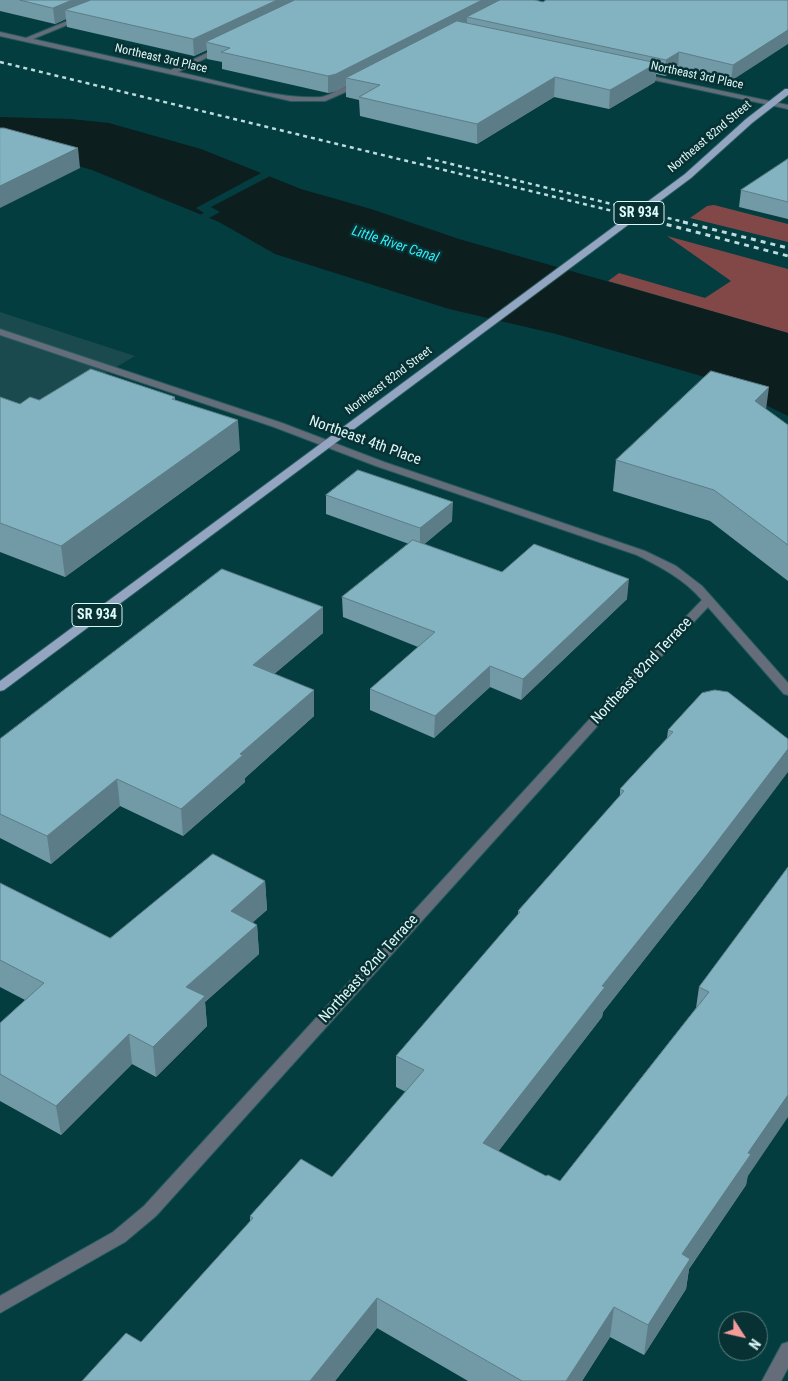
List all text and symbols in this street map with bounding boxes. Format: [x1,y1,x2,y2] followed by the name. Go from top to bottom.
[113,41,209,77] street label: Northeast 3rd Place
[649,59,745,93] street label: Northeast 3rd Place
[665,98,755,176] street label: Northeast 82nd Street
[614,202,664,224] road number: SR 934
[349,223,441,267] water label: Little River Canal
[343,344,435,418] street label: Northeast 82nd Street
[307,412,423,470] street label: Northeast 4th Place
[72,604,122,626] road number: SR 934
[588,614,696,728] street label: Northeast 82nd Terrace
[316,911,422,1027] street label: Northeast 82nd Terrace
[718,1311,768,1361] north arrow
[745,1336,763,1352] text: N

